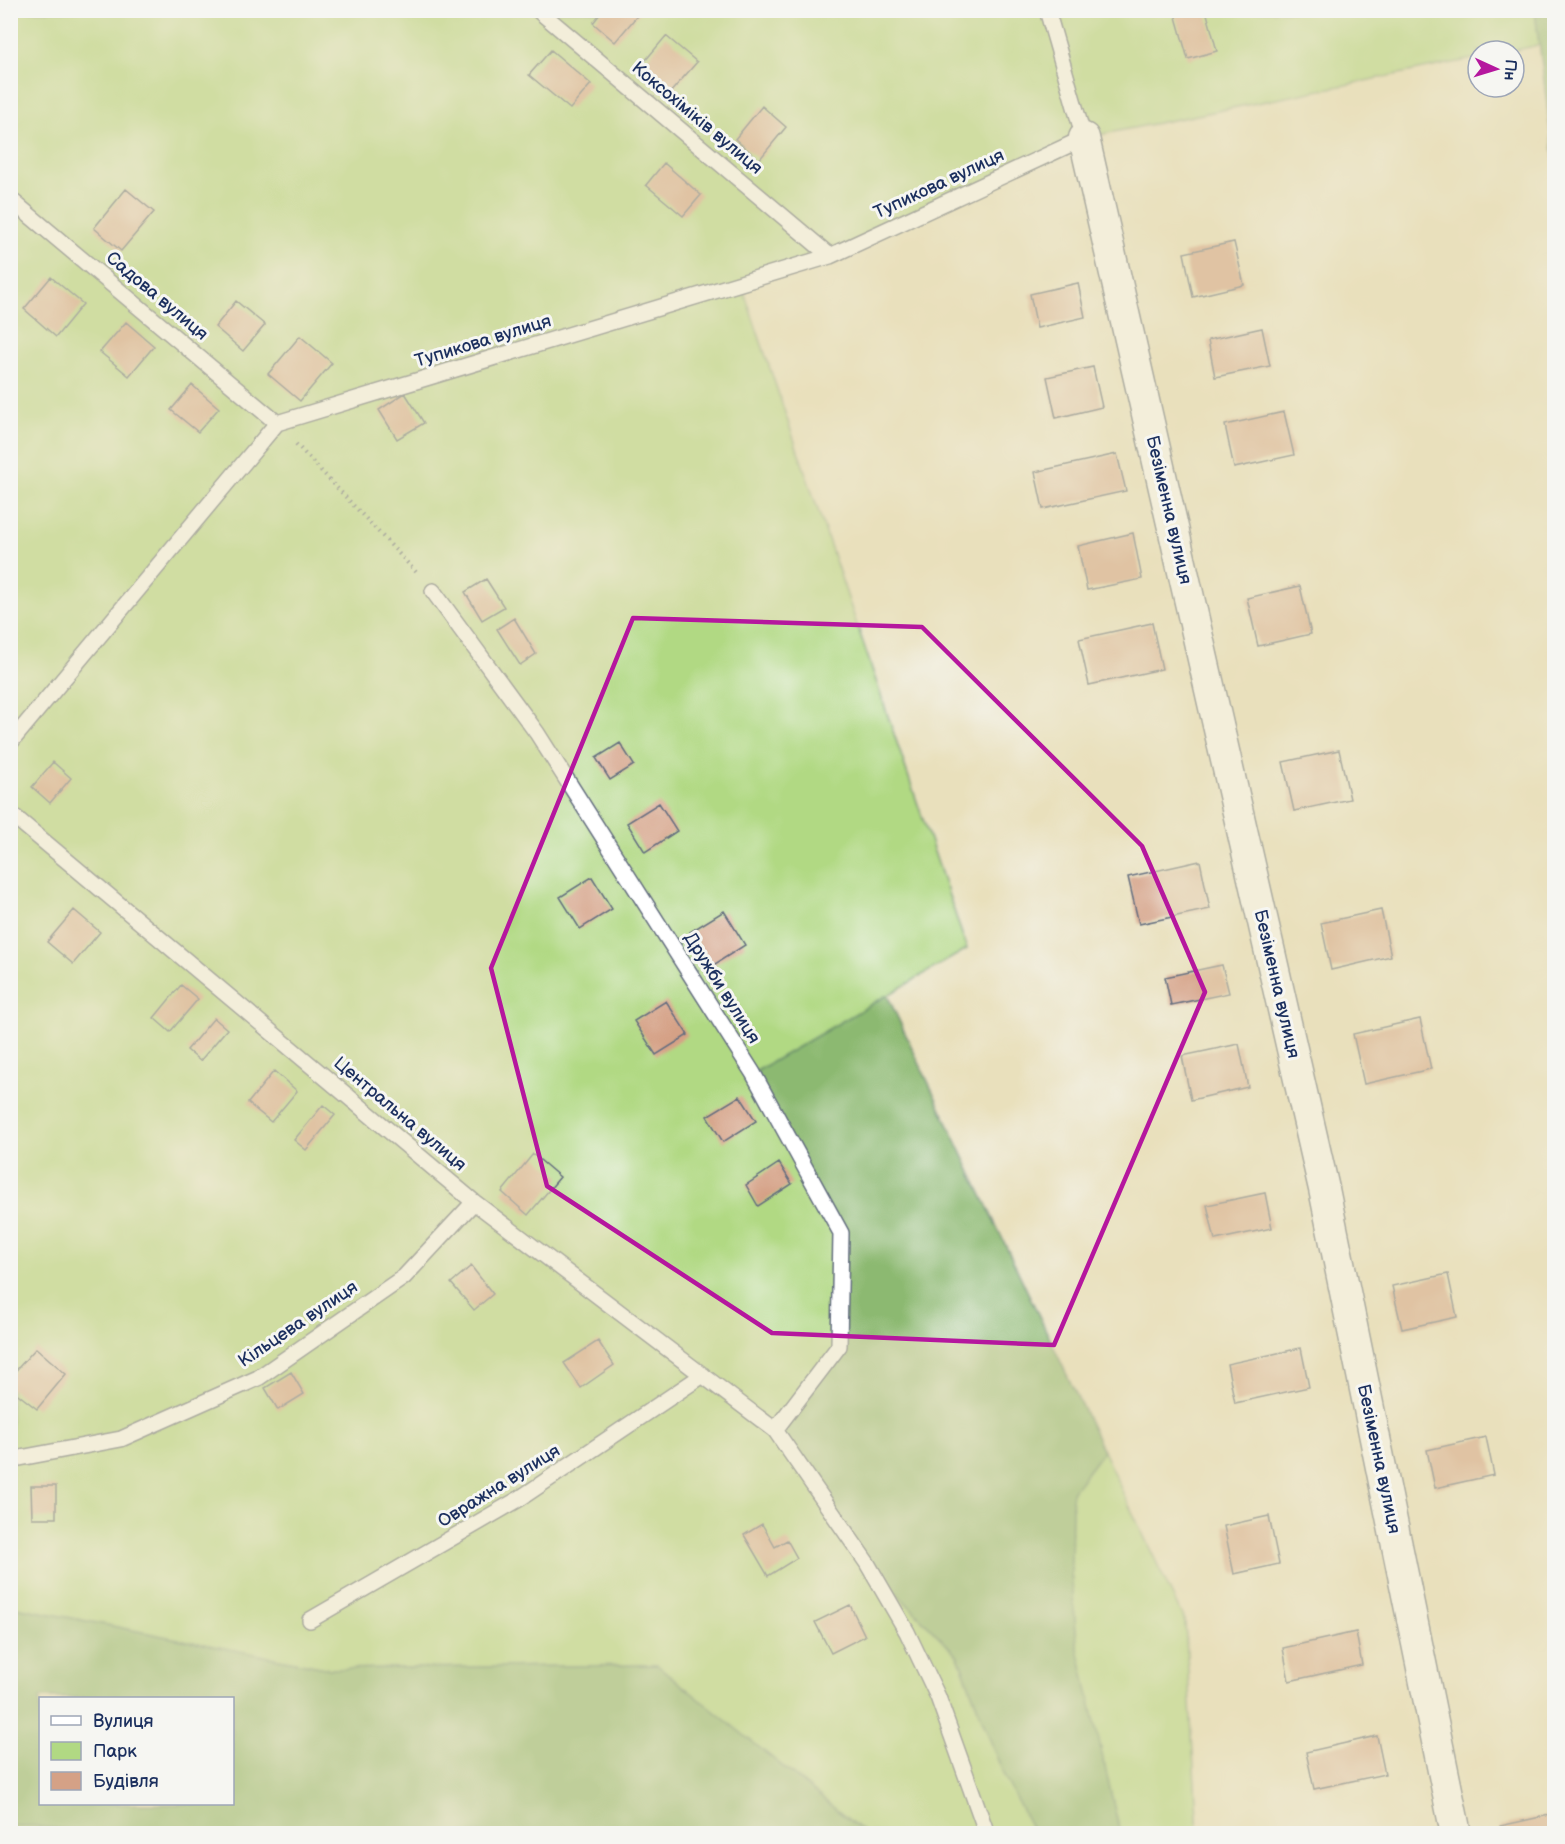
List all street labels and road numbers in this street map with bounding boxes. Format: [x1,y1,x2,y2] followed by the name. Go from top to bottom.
[627,57,767,179] street label: Коксохіміків вулиця
[870,145,1008,223] street label: Тупикова вулиця
[102,247,212,345] street label: Садова вулиця
[412,310,554,372] street label: Тупикова вулиця
[1142,434,1196,586] street label: Безіменна вулиця
[1250,908,1304,1060] street label: Безіменна вулиця
[679,929,765,1047] street label: Дружби вулиця
[329,1052,471,1176] street label: Центральна вулиця
[234,1276,362,1372] street label: Кільцева вулиця
[1353,1383,1405,1535] street label: Безіменна вулиця
[434,1440,564,1532] street label: Овражна вулиця

